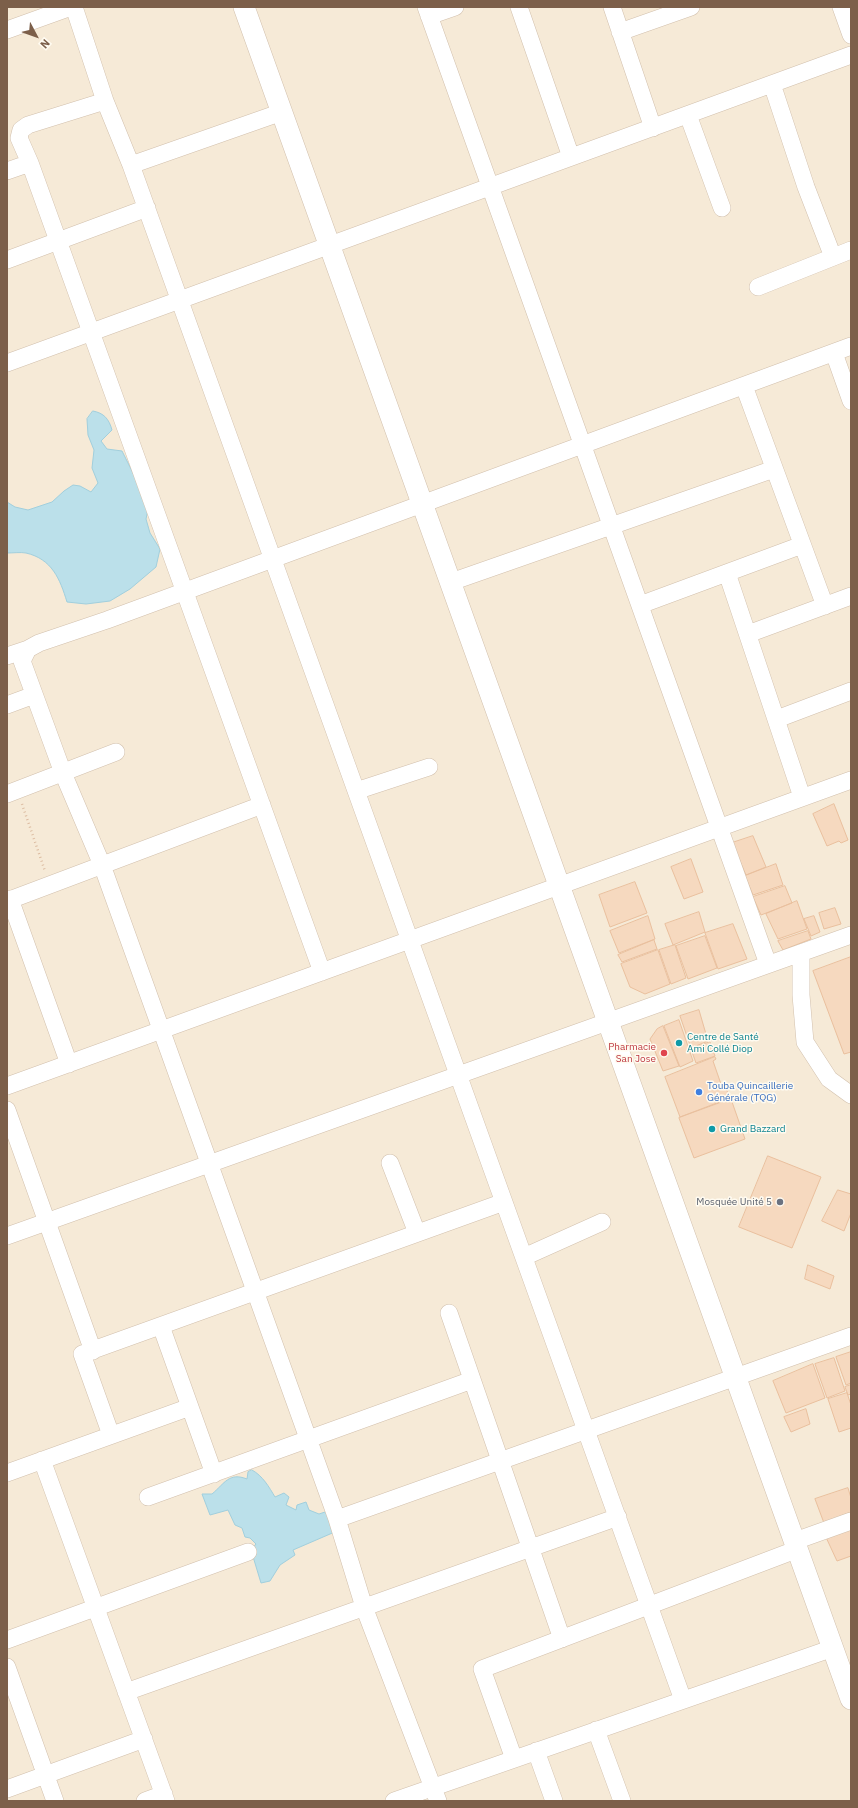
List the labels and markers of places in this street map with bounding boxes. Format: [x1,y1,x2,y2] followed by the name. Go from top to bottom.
[687,1031,759,1054] place label: Centre de Santé Ami Collé Diop
[674,1038,684,1048] marker: Centre de Santé Ami Collé Diop
[608,1041,656,1064] place label: Pharmacie San Jose
[659,1048,669,1058] marker: Pharmacie San Jose
[707,1080,793,1104] place label: Touba Quincaillerie Générale (TQG)
[694,1087,704,1097] marker: Touba Quincaillerie Générale (TQG)
[720,1123,786,1135] place label: Grand Bazzard
[707,1124,717,1134] marker: Grand Bazzard
[696,1196,772,1208] place label: Mosquée Unité 5
[775,1197,785,1207] marker: Mosquée Unité 5

